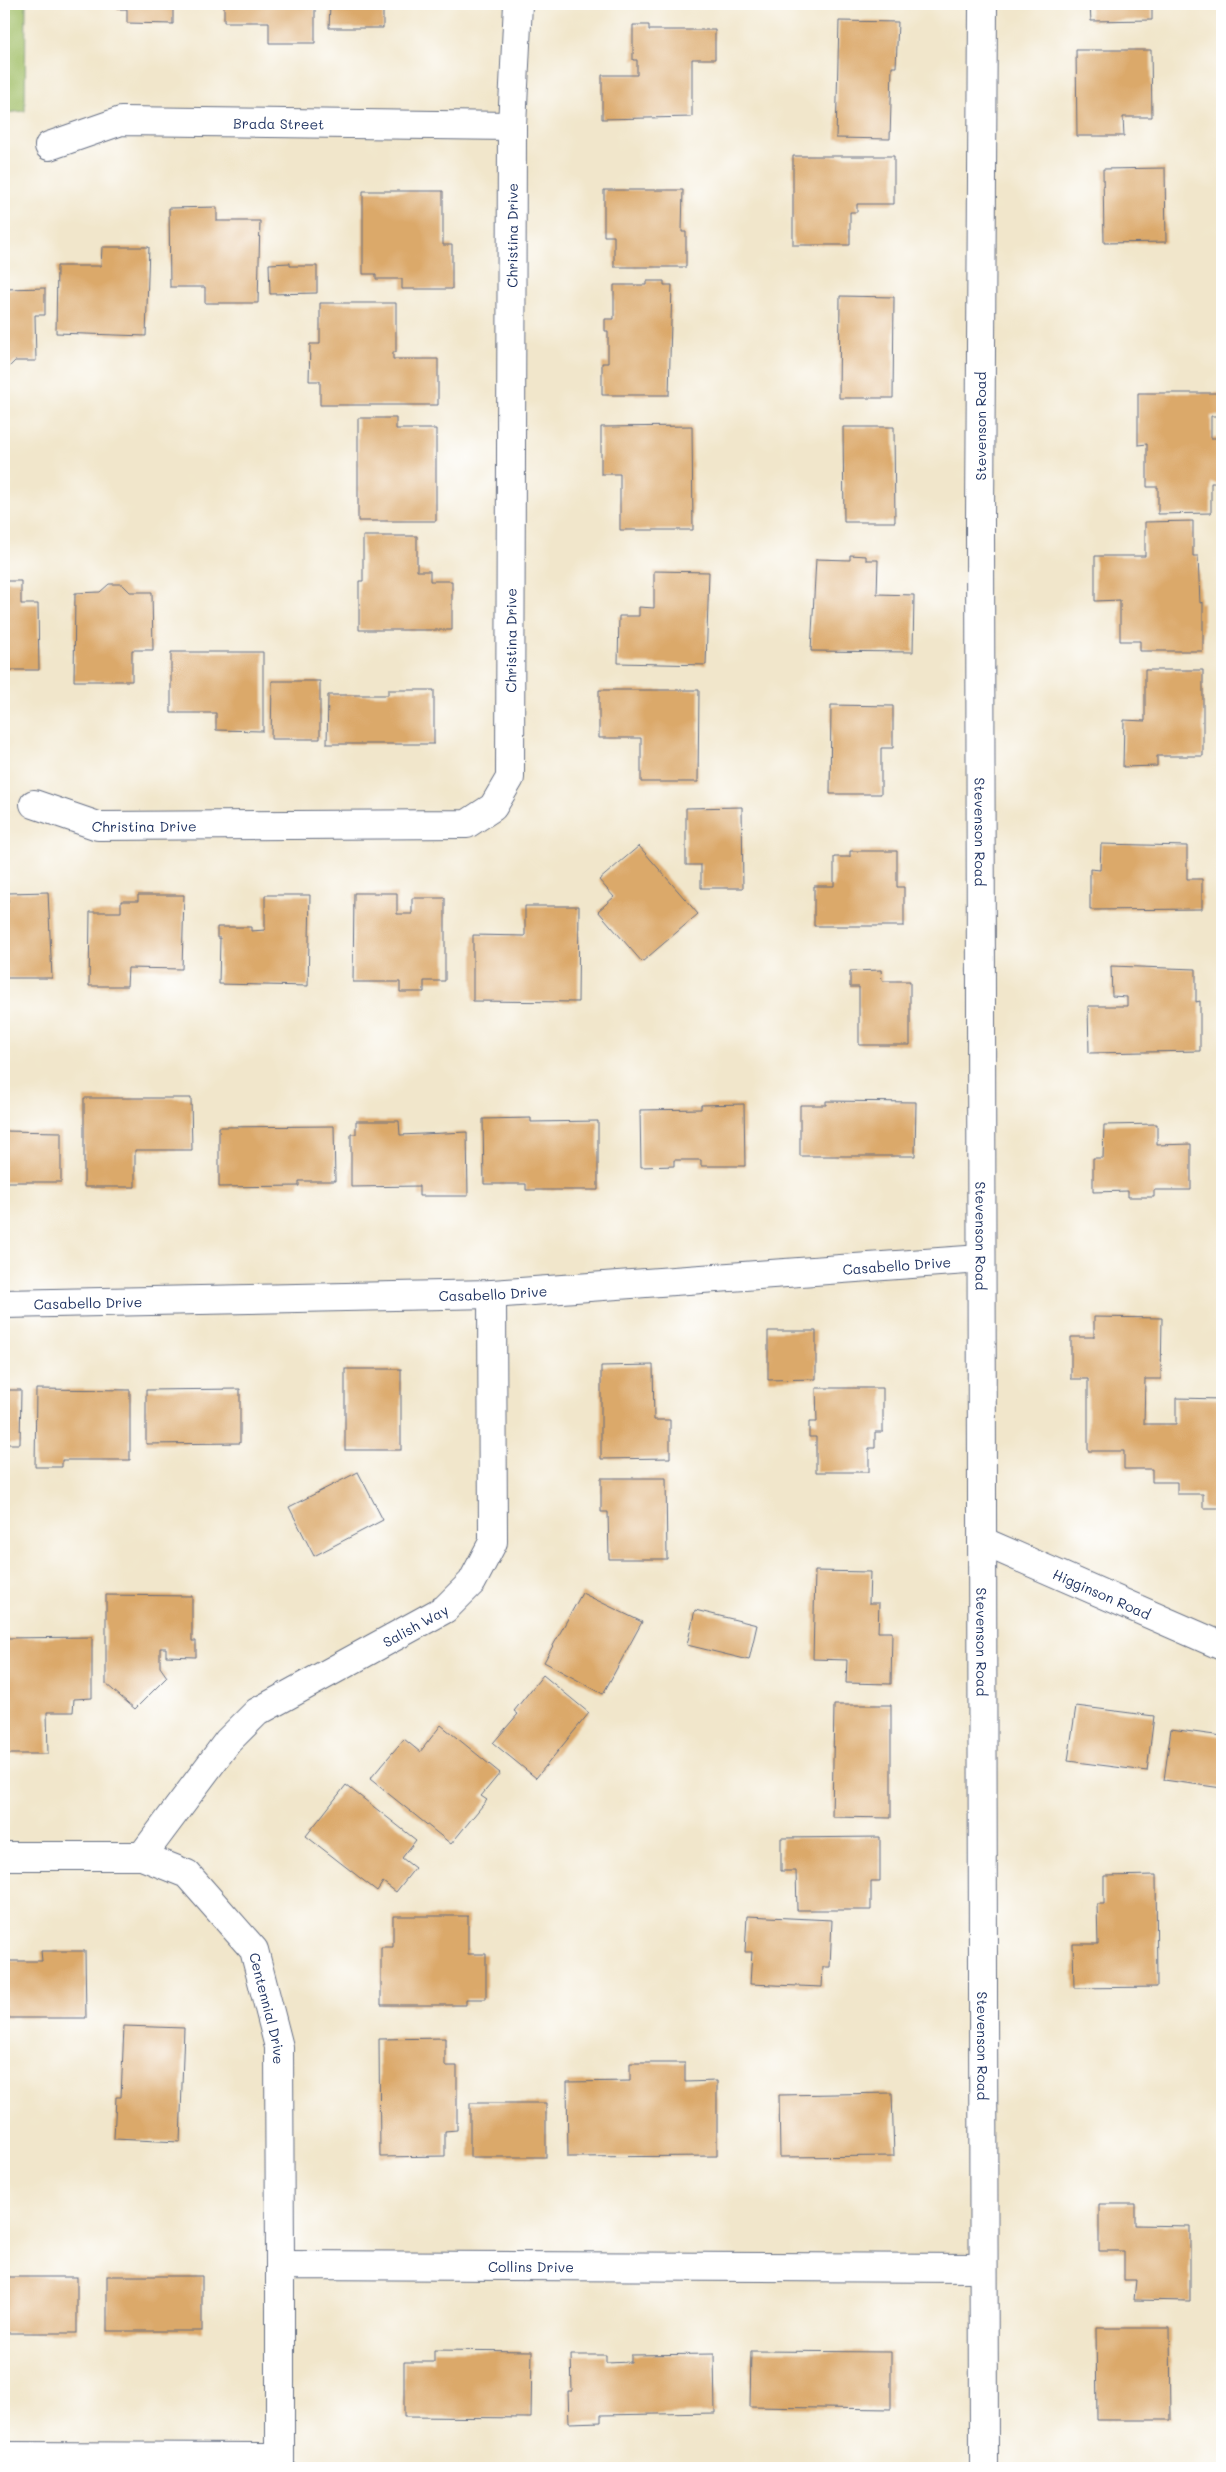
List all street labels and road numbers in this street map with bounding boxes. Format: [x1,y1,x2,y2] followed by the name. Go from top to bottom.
[233,113,324,133] street label: Brada Street
[502,183,521,288] street label: Christina Drive
[971,372,990,480] street label: Stevenson Road
[501,588,520,693] street label: Christina Drive
[971,778,990,887] street label: Stevenson Road
[89,815,197,836] street label: Christina Drive
[972,1182,991,1291] street label: Stevenson Road
[842,1252,952,1278] street label: Casabello Drive
[438,1281,548,1305] street label: Casabello Drive
[33,1292,143,1313] street label: Casabello Drive
[1050,1564,1154,1623] street label: Higginson Road
[973,1588,992,1697] street label: Stevenson Road
[379,1600,451,1651] street label: Salish Way
[245,1950,289,2065] street label: Centennial Drive
[974,1992,993,2101] street label: Stevenson Road
[488,2256,574,2276] street label: Collins Drive

